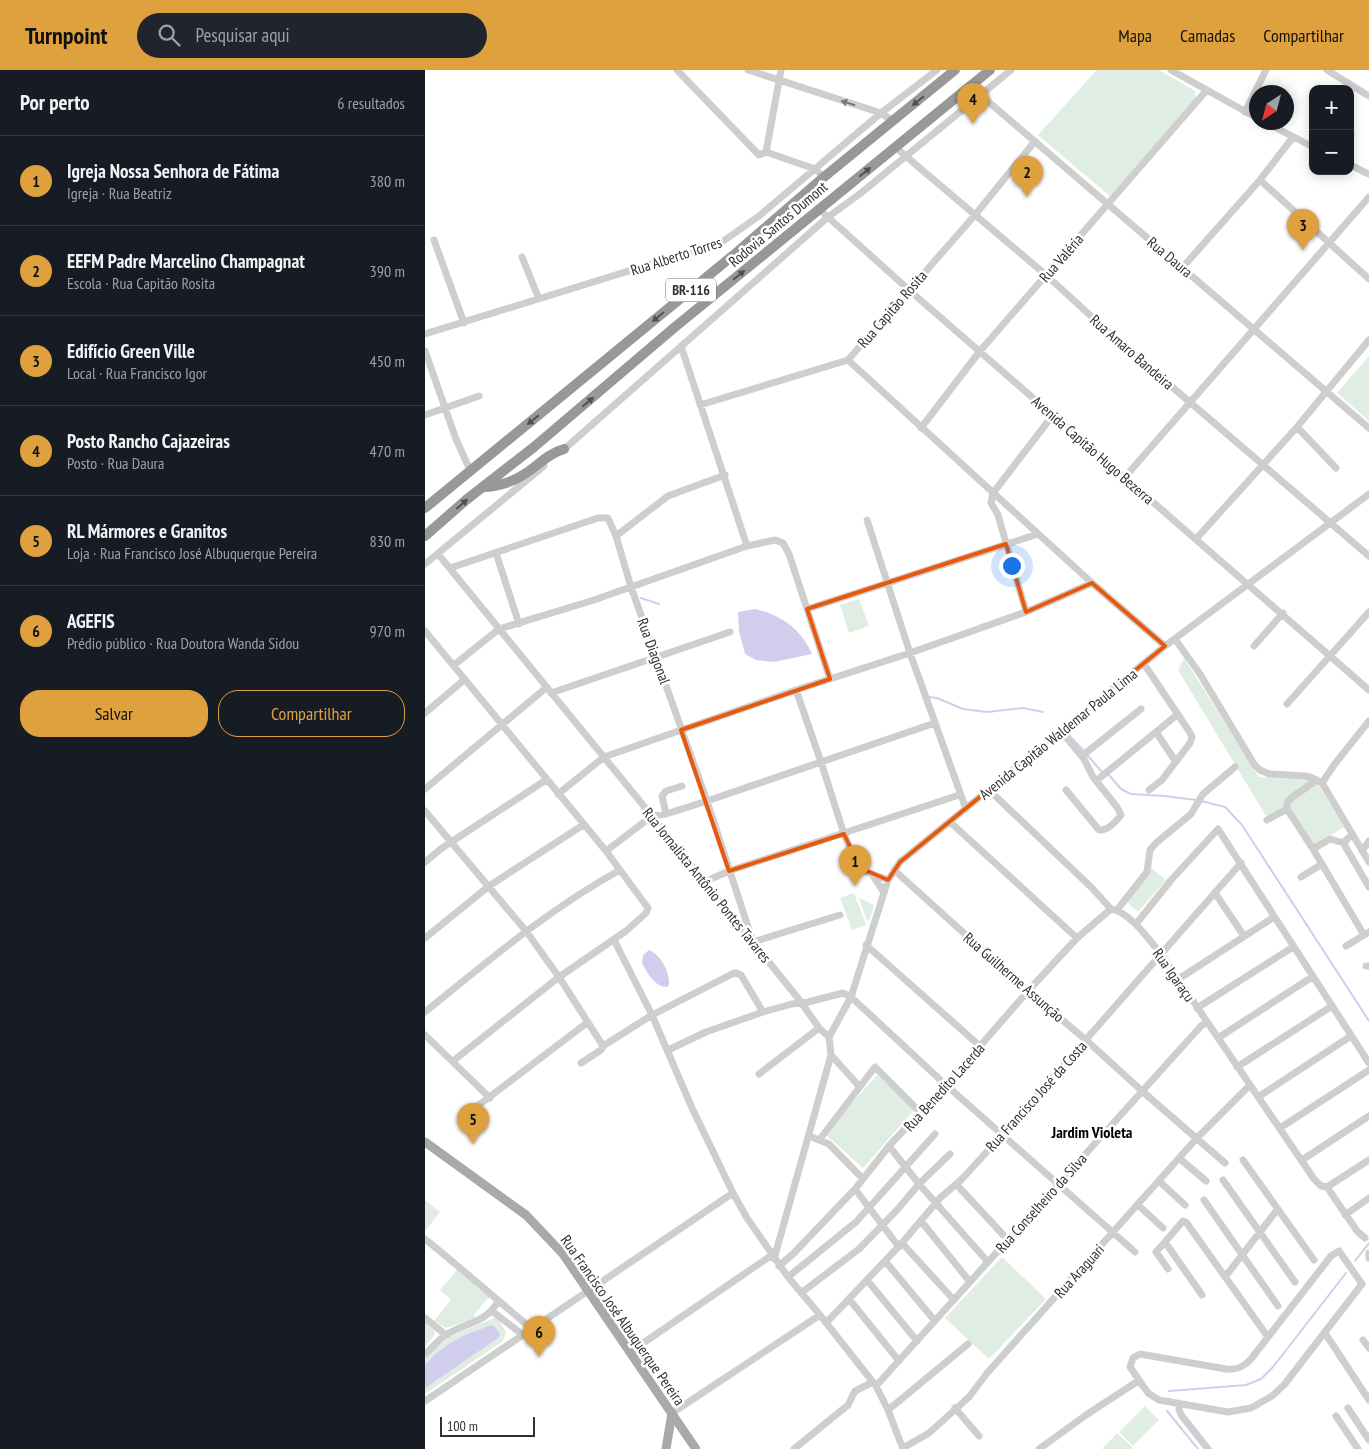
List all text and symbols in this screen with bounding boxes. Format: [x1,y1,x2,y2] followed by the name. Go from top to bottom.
[137,13,487,58] search box
[25,20,107,51] text: Turnpoint
[155,21,183,49] icon: search
[195,23,290,47] text: Pesquisar aqui
[1118,24,1152,47] text: Mapa
[1180,24,1235,47] text: Camadas
[1263,24,1344,47] text: Compartilhar
[957,83,989,124] pin: 4
[1249,85,1294,130] north arrow
[1309,85,1354,175] map controls
[1309,85,1354,130] button: +
[20,89,90,116] text: Por perto
[337,93,405,113] text: 6 resultados
[911,95,924,106] one-way arrow
[840,98,855,106] one-way arrow
[1309,130,1354,175] button: −
[1011,156,1043,197] pin: 2
[67,159,279,183] text: Igreja Nossa Senhora de Fátima
[858,166,871,177] one-way arrow
[32,171,40,191] text: 1
[370,171,405,191] text: 380 m
[725,177,831,271] street label: Rodovia Santos Dumont
[67,183,172,203] text: Igreja · Rua Beatriz
[1287,209,1319,250] pin: 3
[1035,230,1087,286] street label: Rua Valéria
[628,232,724,280] street label: Rua Alberto Torres
[1143,233,1197,281] street label: Rua Daura
[67,249,305,273] text: EEFM Padre Marcelino Champagnat
[32,261,40,281] text: 2
[370,261,405,281] text: 390 m
[853,266,931,352] street label: Rua Capitão Rosita
[733,269,746,280] one-way arrow
[67,273,215,293] text: Escola · Rua Capitão Rosita
[666,278,716,302] road number: BR-116
[1086,310,1178,394] street label: Rua Amaro Bandeira
[652,311,665,322] one-way arrow
[67,339,195,363] text: Edifício Green Ville
[32,351,40,371] text: 3
[370,351,405,371] text: 450 m
[67,363,207,383] text: Local · Rua Francisco Igor
[1028,392,1158,508] street label: Avenida Capitão Hugo Bezerra
[581,396,594,407] one-way arrow
[526,415,540,425] one-way arrow
[67,429,230,453] text: Posto Rancho Cajazeiras
[32,441,40,461] text: 4
[370,441,405,461] text: 470 m
[67,453,164,473] text: Posto · Rua Daura
[455,498,467,510] one-way arrow
[67,519,227,543] text: RL Mármores e Granitos
[32,531,40,551] text: 5
[370,531,405,551] text: 830 m
[67,543,317,563] text: Loja · Rua Francisco José Albuquerque Pereira
[999,553,1025,579] your location
[67,609,115,633] text: AGEFIS
[633,615,675,687] street label: Rua Diagonal
[32,621,40,641] text: 6
[370,621,405,641] text: 970 m
[67,633,299,653] text: Prédio público · Rua Doutora Wanda Sidou
[975,664,1141,804] street label: Avenida Capitão Waldemar Paula Lima
[20,690,208,737] button: Salvar
[218,690,405,737] button: Compartilhar
[639,804,775,966] street label: Rua Jornalista Antônio Pontes Tavares
[839,845,871,886] pin: 1
[960,928,1068,1026] street label: Rua Guilherme Assunção
[1149,945,1199,1005] street label: Rua Igaraçu
[981,1037,1091,1155] street label: Rua Francisco José da Costa
[899,1039,989,1135] street label: Rua Benedito Lacerda
[457,1103,489,1144] pin: 5
[1051,1122,1133,1142] district label: Jardim Violeta
[991,1149,1091,1257] street label: Rua Conselheiro da Silva
[557,1231,689,1409] street label: Rua Francisco José Albuquerque Pereira
[1050,1240,1108,1302] street label: Rua Araguari
[523,1316,555,1357] pin: 6
[440,1414,535,1437] scale bar
[447,1417,478,1435] text: 100 m

